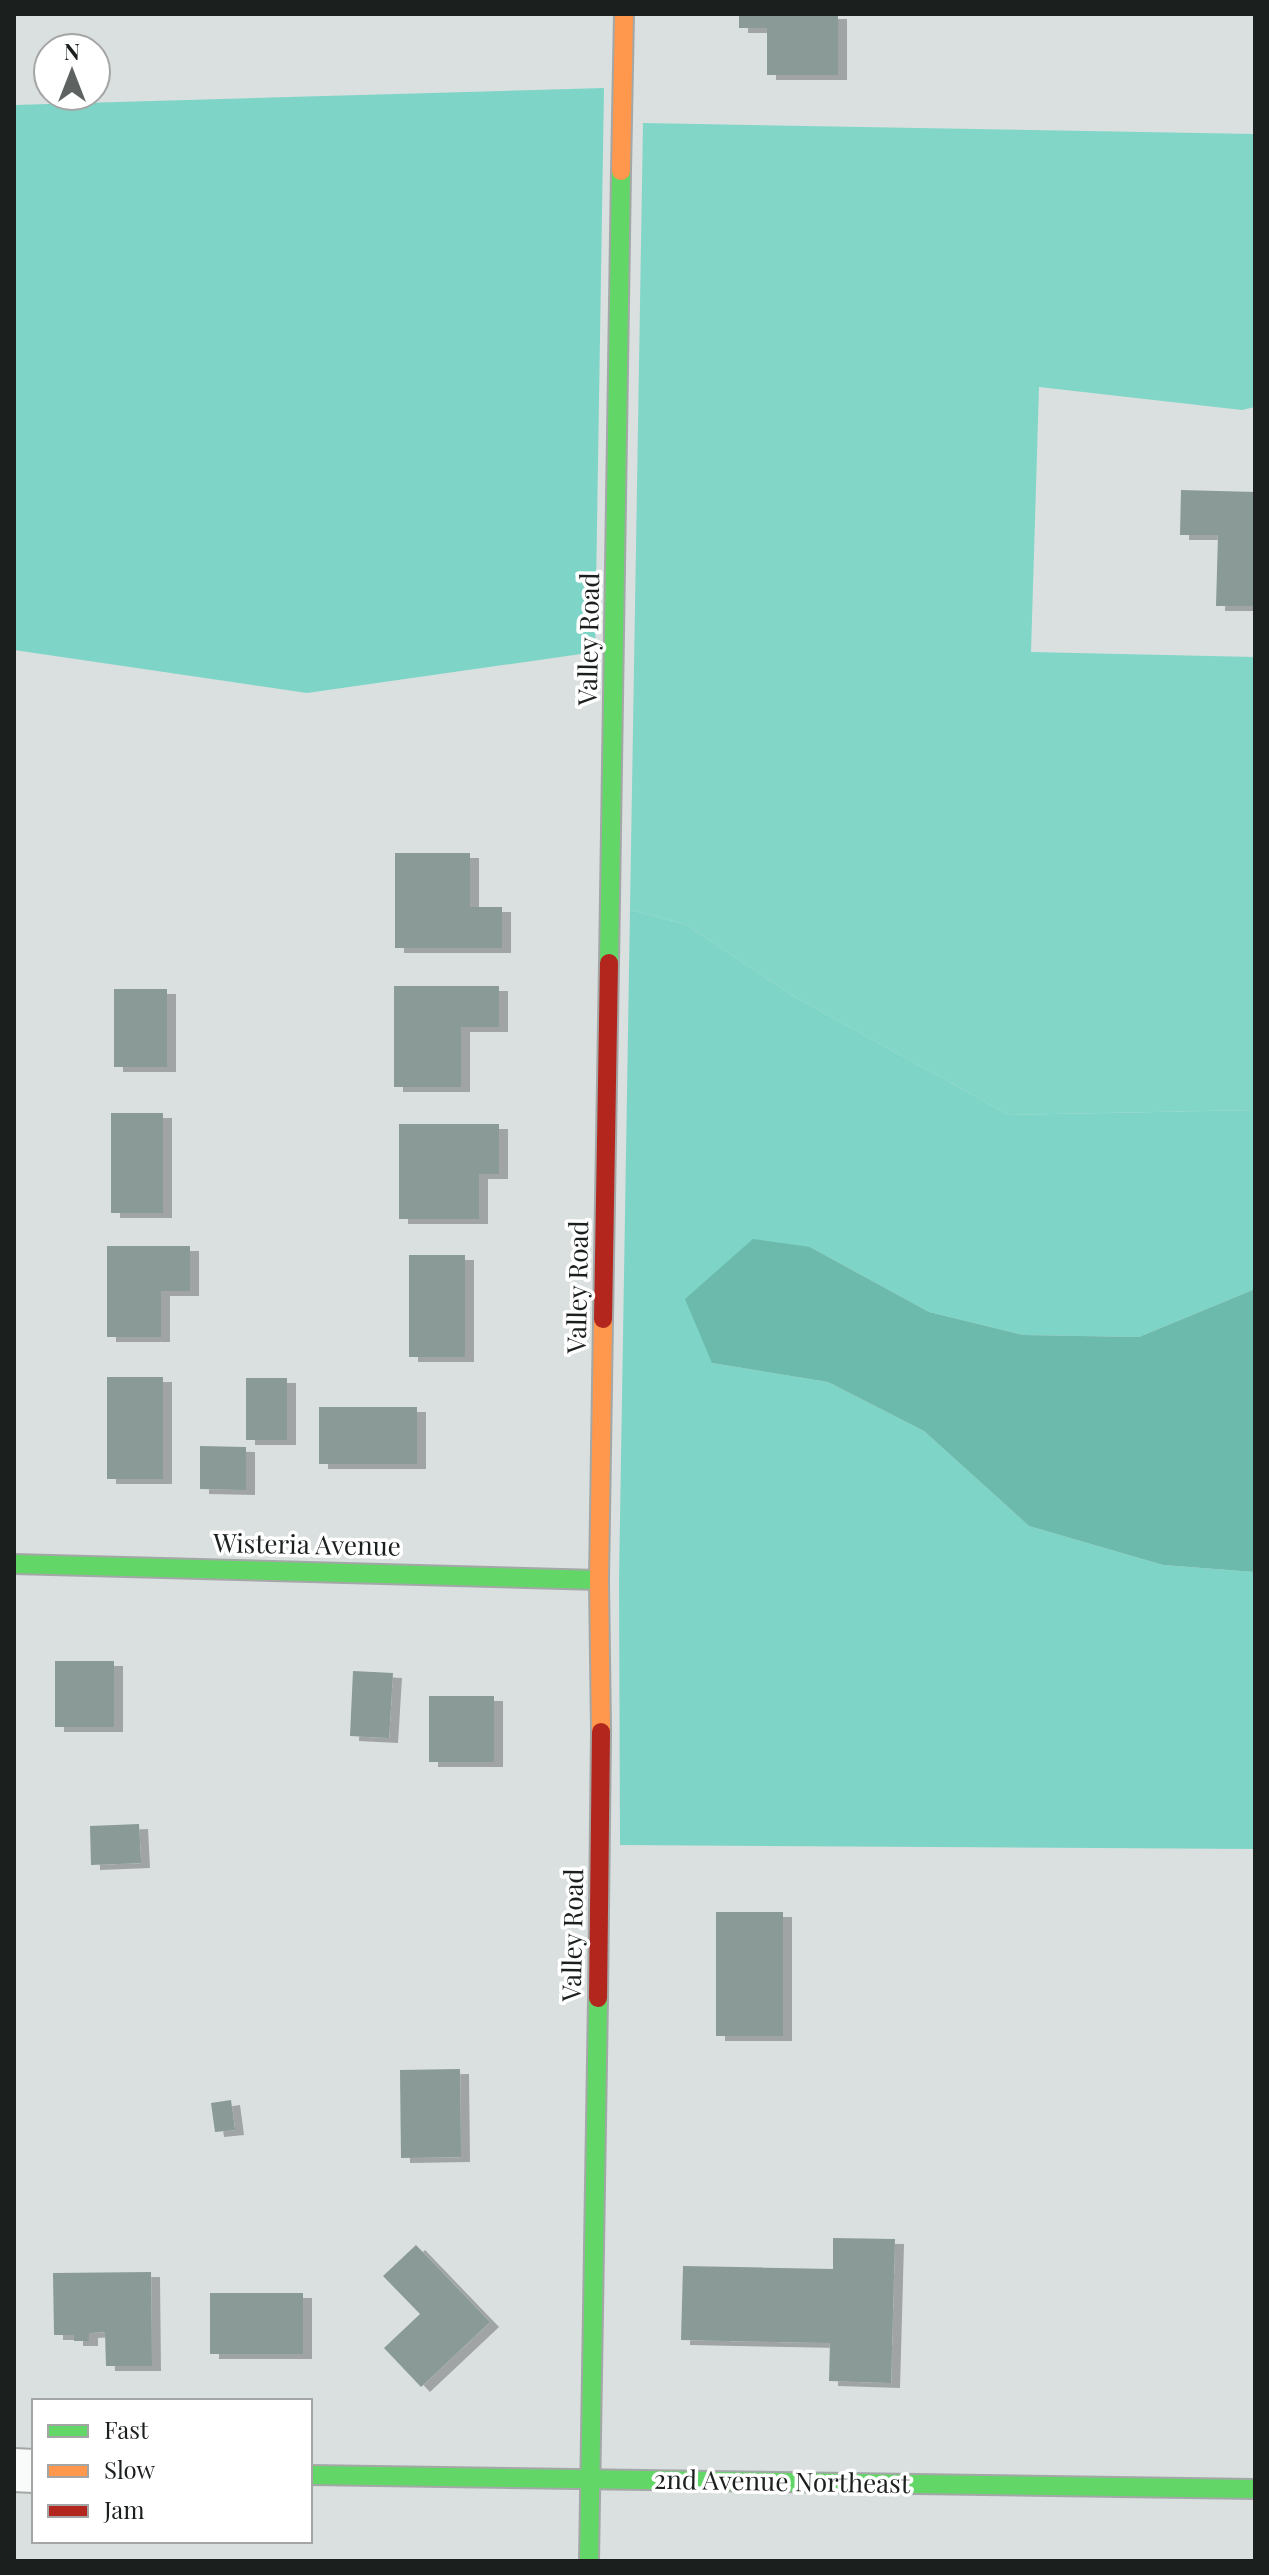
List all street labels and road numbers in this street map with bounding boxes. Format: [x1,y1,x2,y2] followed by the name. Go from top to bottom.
[569,572,606,707] street label: Valley Road
[558,1220,595,1355] street label: Valley Road
[212,1524,401,1563] street label: Wisteria Avenue
[553,1868,590,2003] street label: Valley Road
[654,2461,911,2500] street label: 2nd Avenue Northeast

